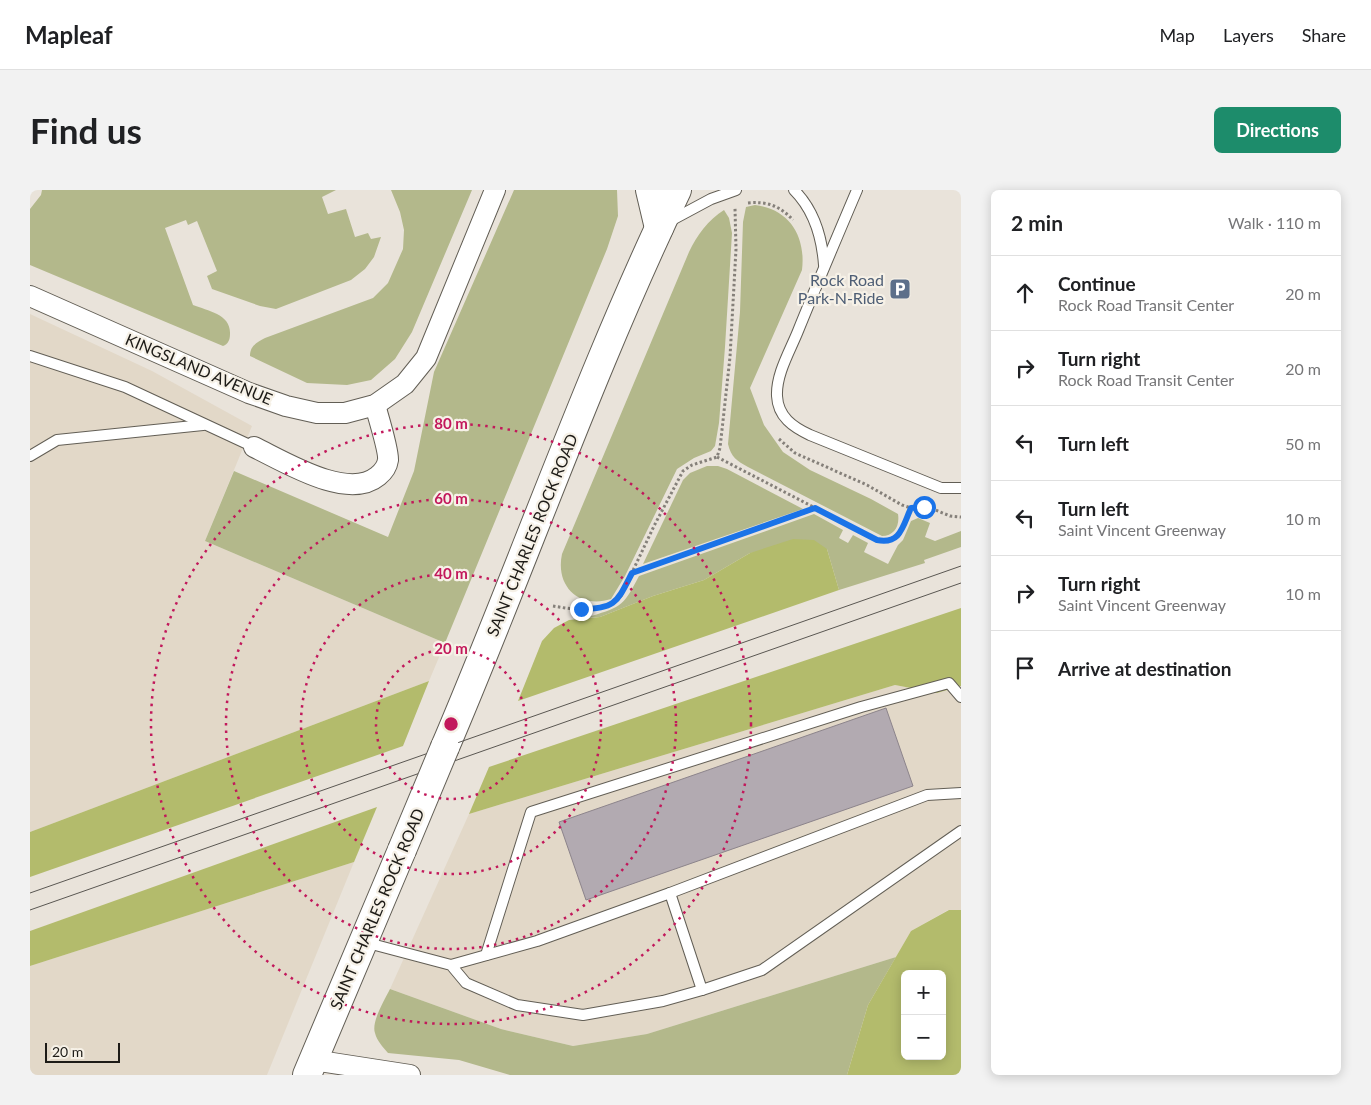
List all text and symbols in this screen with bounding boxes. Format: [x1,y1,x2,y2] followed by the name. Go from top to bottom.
[25,20,113,49] text: Mapleaf
[1159,24,1195,46] text: Map
[1223,24,1274,46] text: Layers
[1302,24,1346,46] text: Share
[1214,107,1341,153] button: Directions
[30,109,142,151] text: Find us
[1011,210,1063,235] text: 2 min
[1228,213,1321,232] text: Walk · 110 m
[798,270,884,307] place label: Rock Road Park-N-Ride
[1058,272,1136,295] text: Continue
[888,277,912,301] parking icon: Rock Road Park-N-Ride
[1011,279,1039,307] icon: ahead
[1285,284,1321,303] text: 20 m
[1058,295,1234,314] text: Rock Road Transit Center
[123,329,276,408] street label: KINGSLAND AVENUE
[1058,347,1140,370] text: Turn right
[1011,354,1039,382] icon: right
[1285,359,1321,378] text: 20 m
[1058,370,1234,389] text: Rock Road Transit Center
[434,414,468,432] text: 80 m
[1011,429,1039,457] icon: left
[482,431,581,639] street label: SAINT CHARLES ROCK ROAD
[1058,432,1129,455] text: Turn left
[1285,434,1321,453] text: 50 m
[434,489,468,507] text: 60 m
[913,496,936,519] route start
[1058,497,1129,520] text: Turn left
[1011,504,1039,532] icon: left
[1285,509,1321,528] text: 10 m
[1058,520,1226,539] text: Saint Vincent Greenway
[434,564,468,582] text: 40 m
[1058,572,1140,595] text: Turn right
[1011,579,1039,607] icon: right
[1285,584,1321,603] text: 10 m
[1058,595,1226,614] text: Saint Vincent Greenway
[570,598,593,621] route end
[434,639,468,657] text: 20 m
[1011,654,1039,682] icon: arrive
[1058,657,1231,680] text: Arrive at destination
[442,715,460,733] centre of rings
[325,805,428,1012] street label: SAINT CHARLES ROCK ROAD
[901,970,946,1060] map controls
[901,970,946,1015] button: +
[901,1015,946,1060] button: −
[45,1040,120,1063] scale bar
[52,1043,83,1060] text: 20 m

